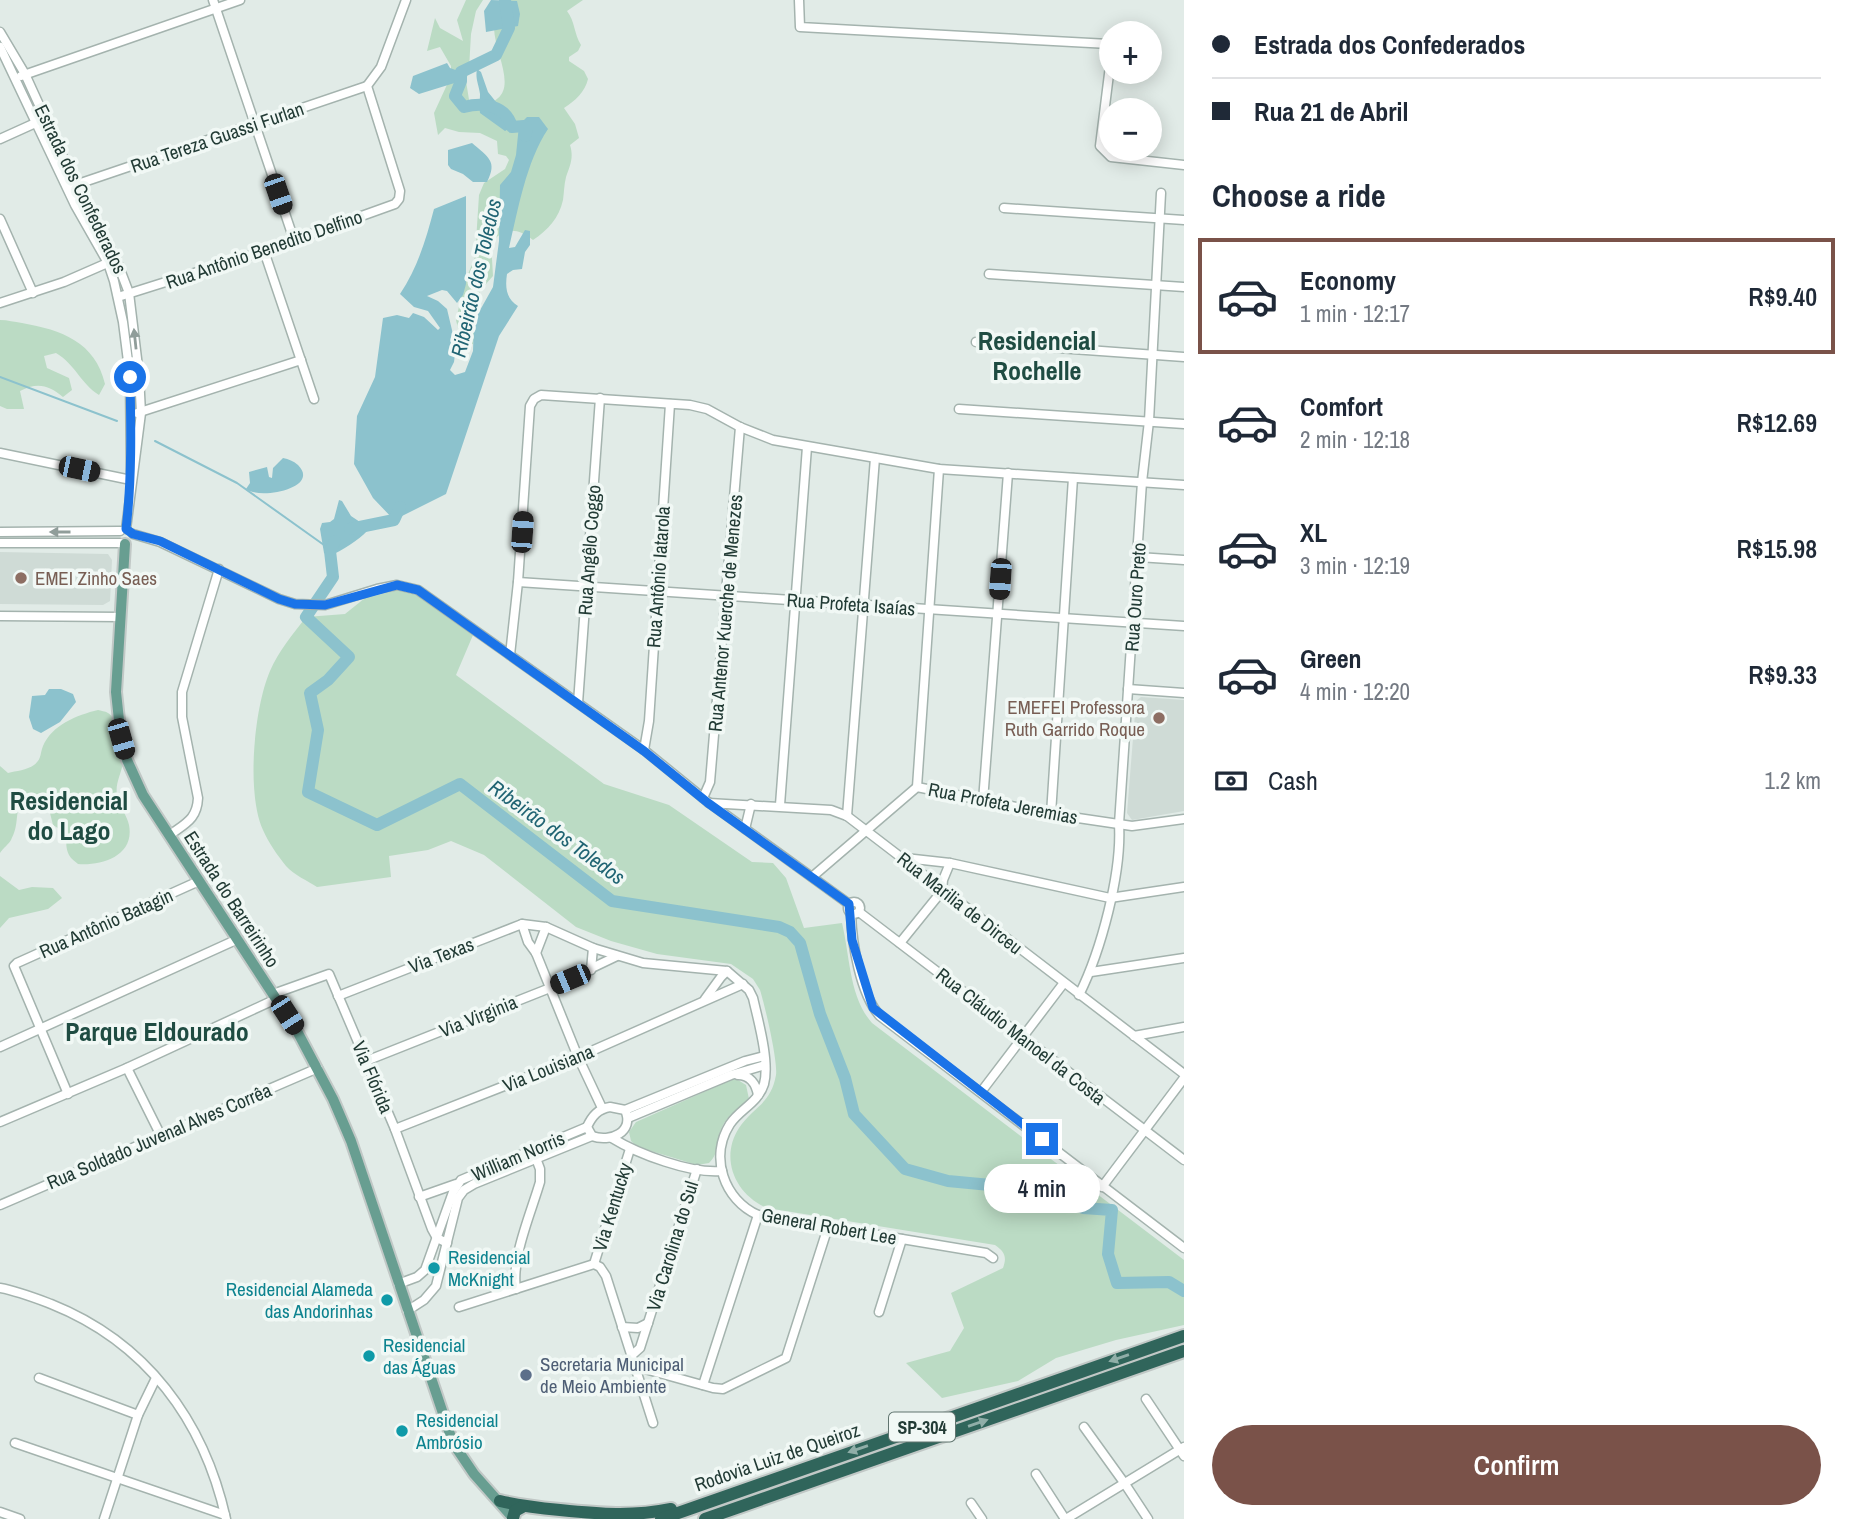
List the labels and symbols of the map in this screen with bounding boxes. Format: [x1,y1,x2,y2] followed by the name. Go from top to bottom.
[127,95,307,179] street label: Rua Tereza Guassi Furlan
[29,100,133,278] street label: Estrada dos Confederados
[262,171,295,217] car
[444,195,508,360] water label: Ribeirão dos Toledos
[162,203,366,295] street label: Rua Antônio Benedito Delfino
[978,323,1096,388] district label: Residencial Rochelle
[130,328,141,350] one-way arrow
[114,361,146,393] route start
[57,454,102,484] car
[571,484,607,616] street label: Rua Angêlo Coggo
[702,493,748,733] street label: Rua Antenor Kuerche de Menezes
[640,505,676,649] street label: Rua Antônio Iatarola
[511,510,534,554] car
[49,526,71,538] one-way arrow
[1118,542,1152,652] street label: Rua Ouro Preto
[989,557,1012,601] car
[35,565,157,591] place label: EMEI Zinho Saes
[13,570,29,586] marker: EMEI Zinho Saes
[786,587,916,621] street label: Rua Profeta Isaías
[1005,694,1145,742] place label: EMEFEI Professora Ruth Garrido Roque
[1151,710,1167,726] marker: EMEFEI Professora Ruth Garrido Roque
[106,716,137,762] car
[483,773,631,892] water label: Ribeirão dos Toledos
[926,776,1080,830] street label: Rua Profeta Jeremias
[10,783,128,848] district label: Residencial do Lago
[178,826,286,972] street label: Estrada do Barreirinho
[892,846,1028,960] street label: Rua Marilia de Dirceu
[35,882,177,964] street label: Rua Antônio Batagin
[405,931,478,979] street label: Via Texas
[547,961,594,997] car
[931,962,1112,1111] street label: Rua Cláudio Manoel da Costa
[435,989,521,1043] street label: Via Virginia
[267,992,308,1038] car
[65,1014,249,1049] district label: Parque Eldourado
[346,1037,400,1117] street label: Via Flórida
[499,1038,598,1098] street label: Via Louisiana
[43,1077,276,1195] street label: Rua Soldado Juvenal Alves Corrêa
[1026,1123,1058,1155] route end
[468,1125,569,1187] street label: William Norris
[586,1159,638,1255] street label: Via Kentucky
[984,1164,1100,1212] callout: 4 min
[640,1178,704,1314] street label: Via Carolina do Sul
[759,1201,899,1251] street label: General Robert Lee
[448,1244,530,1292] place label: Residencial McKnight
[426,1260,442,1276] marker: Residencial McKnight
[226,1276,373,1324] place label: Residencial Alameda das Andorinhas
[379,1292,395,1308] marker: Residencial Alameda das Andorinhas
[383,1332,465,1380] place label: Residencial das Águas
[361,1348,377,1364] marker: Residencial das Águas
[540,1351,684,1399] place label: Secretaria Municipal de Meio Ambiente
[1109,1353,1130,1364] one-way arrow
[518,1367,534,1383] marker: Secretaria Municipal de Meio Ambiente
[415,1407,498,1455] place label: Residencial Ambrósio
[889,1412,955,1442] road number: SP-304
[691,1416,863,1497] street label: Rodovia Luiz de Queiroz
[967,1417,988,1428] one-way arrow
[394,1423,410,1439] marker: Residencial Ambrósio
[848,1444,869,1455] one-way arrow

